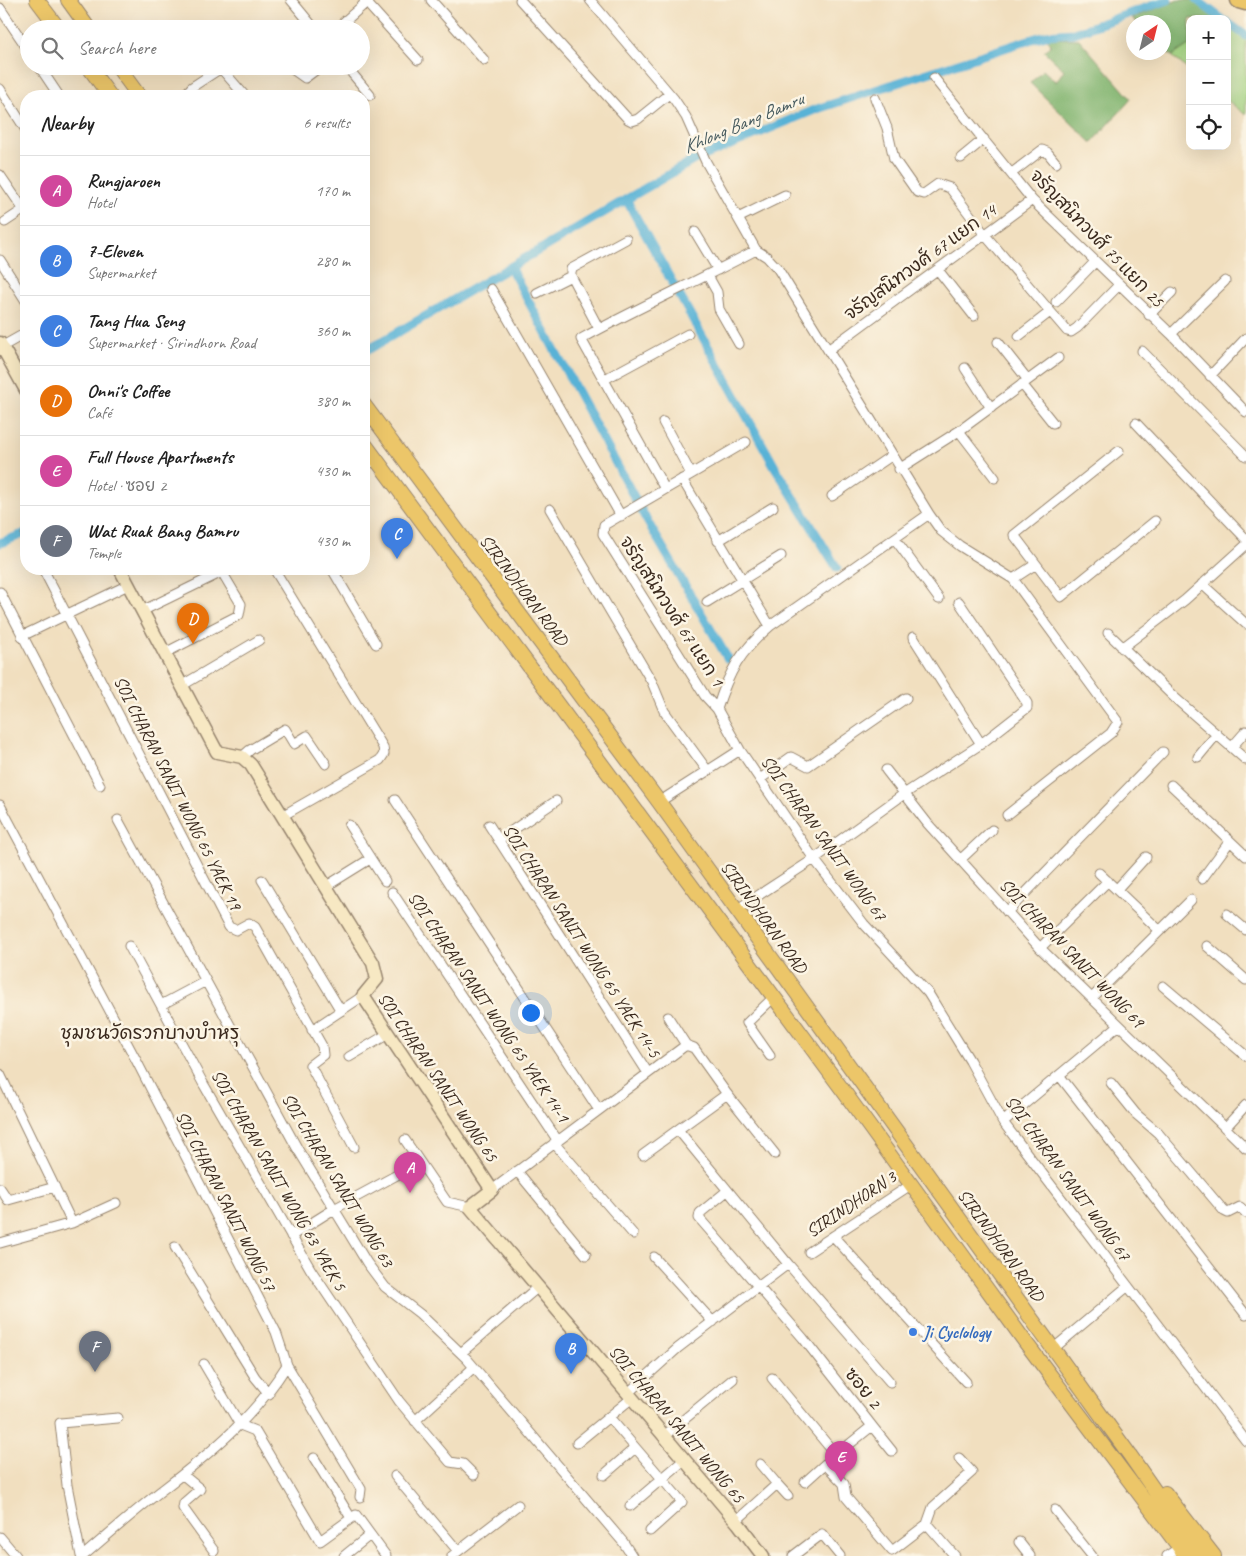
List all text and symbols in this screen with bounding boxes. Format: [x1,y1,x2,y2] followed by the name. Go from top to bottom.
[1126,15,1171,60] north arrow
[1186,15,1231,150] map controls
[1186,15,1231,60] button: +
[20,20,370,75] search box
[38,34,66,62] icon: search
[78,36,155,60] text: Search here
[1186,60,1231,105] button: −
[680,86,809,159] water label: Khlong Bang Bamru
[1186,105,1231,150] button: locate
[40,110,93,136] text: Nearby
[303,113,350,133] text: 6 results
[1025,163,1171,312] street label: จรัญสนิทวงศ์ 75 แยก 25
[87,169,160,193] text: Rungjaroen
[52,181,60,201] text: A
[316,181,350,201] text: 170 m
[87,193,115,213] text: Hotel
[838,197,1002,325] street label: จรัญสนิทวงศ์ 67 แยก 14
[87,239,143,263] text: 7-Eleven
[52,251,60,271] text: B
[316,251,350,271] text: 280 m
[87,263,155,283] text: Supermarket
[87,309,184,333] text: Tang Hua Seng
[52,321,60,341] text: C
[316,321,350,341] text: 360 m
[87,333,256,353] text: Supermarket · Sirindhorn Road
[87,379,169,403] text: Onni's Coffee
[51,391,61,411] text: D
[316,391,350,411] text: 380 m
[87,403,111,423] text: Café
[87,445,233,469] text: Full House Apartments
[52,461,60,481] text: E
[316,461,350,481] text: 430 m
[87,476,167,496] text: Hotel · ซอย 2
[381,518,413,559] pin: C
[87,519,238,543] text: Wat Ruak Bang Bamru
[475,530,574,651] street label: SIRINDHORN ROAD
[615,530,731,691] street label: จรัญสนิทวงศ์ 67 แยก 1
[52,531,60,551] text: F
[316,531,350,551] text: 430 m
[87,543,121,563] text: Temple
[177,603,209,644] pin: D
[109,672,248,915] street label: SOI CHARAN SANIT WONG 65 YAEK 19
[757,751,892,926] street label: SOI CHARAN SANIT WONG 67
[498,820,666,1062] street label: SOI CHARAN SANIT WONG 65 YAEK 14-5
[716,857,813,979] street label: SIRINDHORN ROAD
[995,874,1150,1034] street label: SOI CHARAN SANIT WONG 69
[404,888,574,1126] street label: SOI CHARAN SANIT WONG 65 YAEK 14-1
[373,988,503,1166] street label: SOI CHARAN SANIT WONG 65
[518,1000,544,1026] your location
[61,1021,239,1047] district label: ชุมชนวัดรวกบางบำหรุ
[207,1066,351,1294] street label: SOI CHARAN SANIT WONG 63 YAEK 5
[277,1089,399,1271] street label: SOI CHARAN SANIT WONG 63
[1001,1091,1136,1266] street label: SOI CHARAN SANIT WONG 67
[171,1107,281,1296] street label: SOI CHARAN SANIT WONG 57
[394,1152,426,1193] pin: A
[802,1165,902,1242] street label: SIRINDHORN 3
[953,1185,1050,1307] street label: SIRINDHORN ROAD
[921,1321,992,1343] place label: Ji Cyclology
[907,1326,919,1338] marker: Ji Cyclology
[79,1331,111,1372] pin: F
[555,1333,587,1374] pin: B
[604,1341,750,1508] street label: SOI CHARAN SANIT WONG 65
[840,1363,887,1414] street label: ซอย 2
[825,1441,857,1482] pin: E

